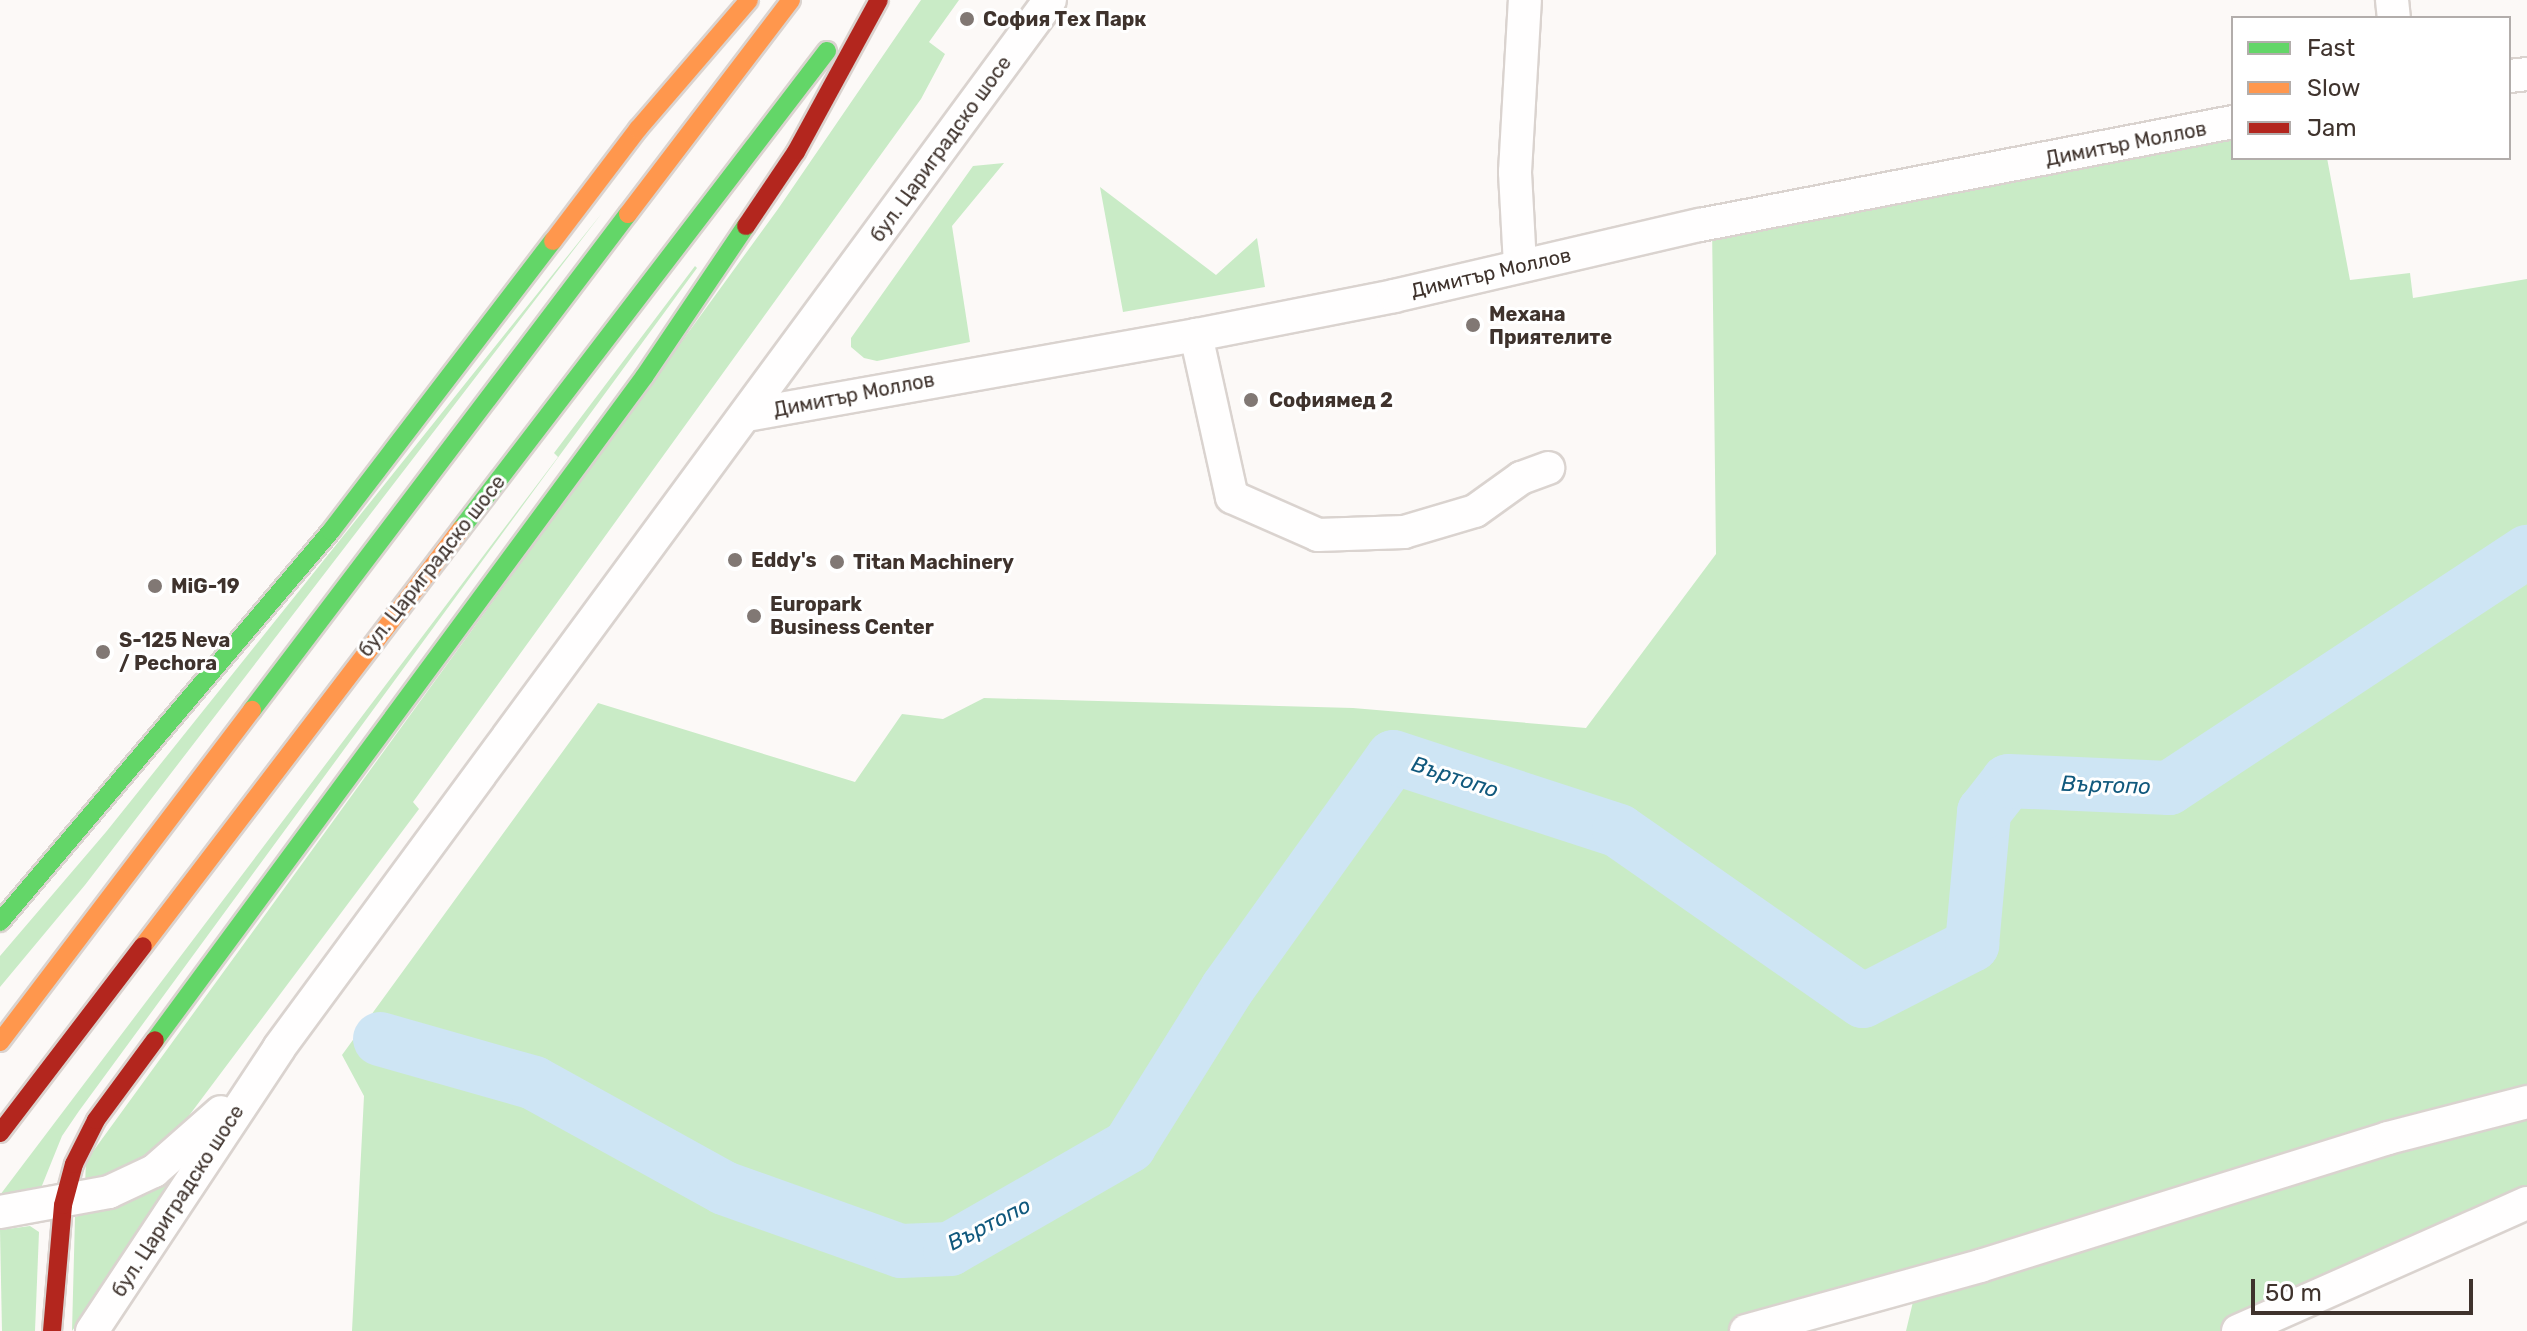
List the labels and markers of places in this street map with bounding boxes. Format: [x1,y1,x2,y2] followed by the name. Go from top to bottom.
[983,7,1146,31] place label: София Тех Парк
[958,10,976,28] marker: София Тех Парк
[1489,302,1612,349] place label: Механа Приятелите
[1464,316,1482,334] marker: Механа Приятелите
[1269,388,1393,412] place label: Софиямед 2
[1240,389,1262,411] marker: Софиямед 2
[751,548,816,572] place label: Eddy's
[853,550,1014,574] place label: Titan Machinery
[726,551,744,569] marker: Eddy's
[828,553,846,571] marker: Titan Machinery
[171,574,239,598] place label: MiG-19
[146,577,164,595] marker: MiG-19
[770,592,934,639] place label: Europark Business Center
[745,607,763,625] marker: Europark Business Center
[119,628,230,675] place label: S-125 Neva / Pechora
[94,643,112,661] marker: S-125 Neva / Pechora

